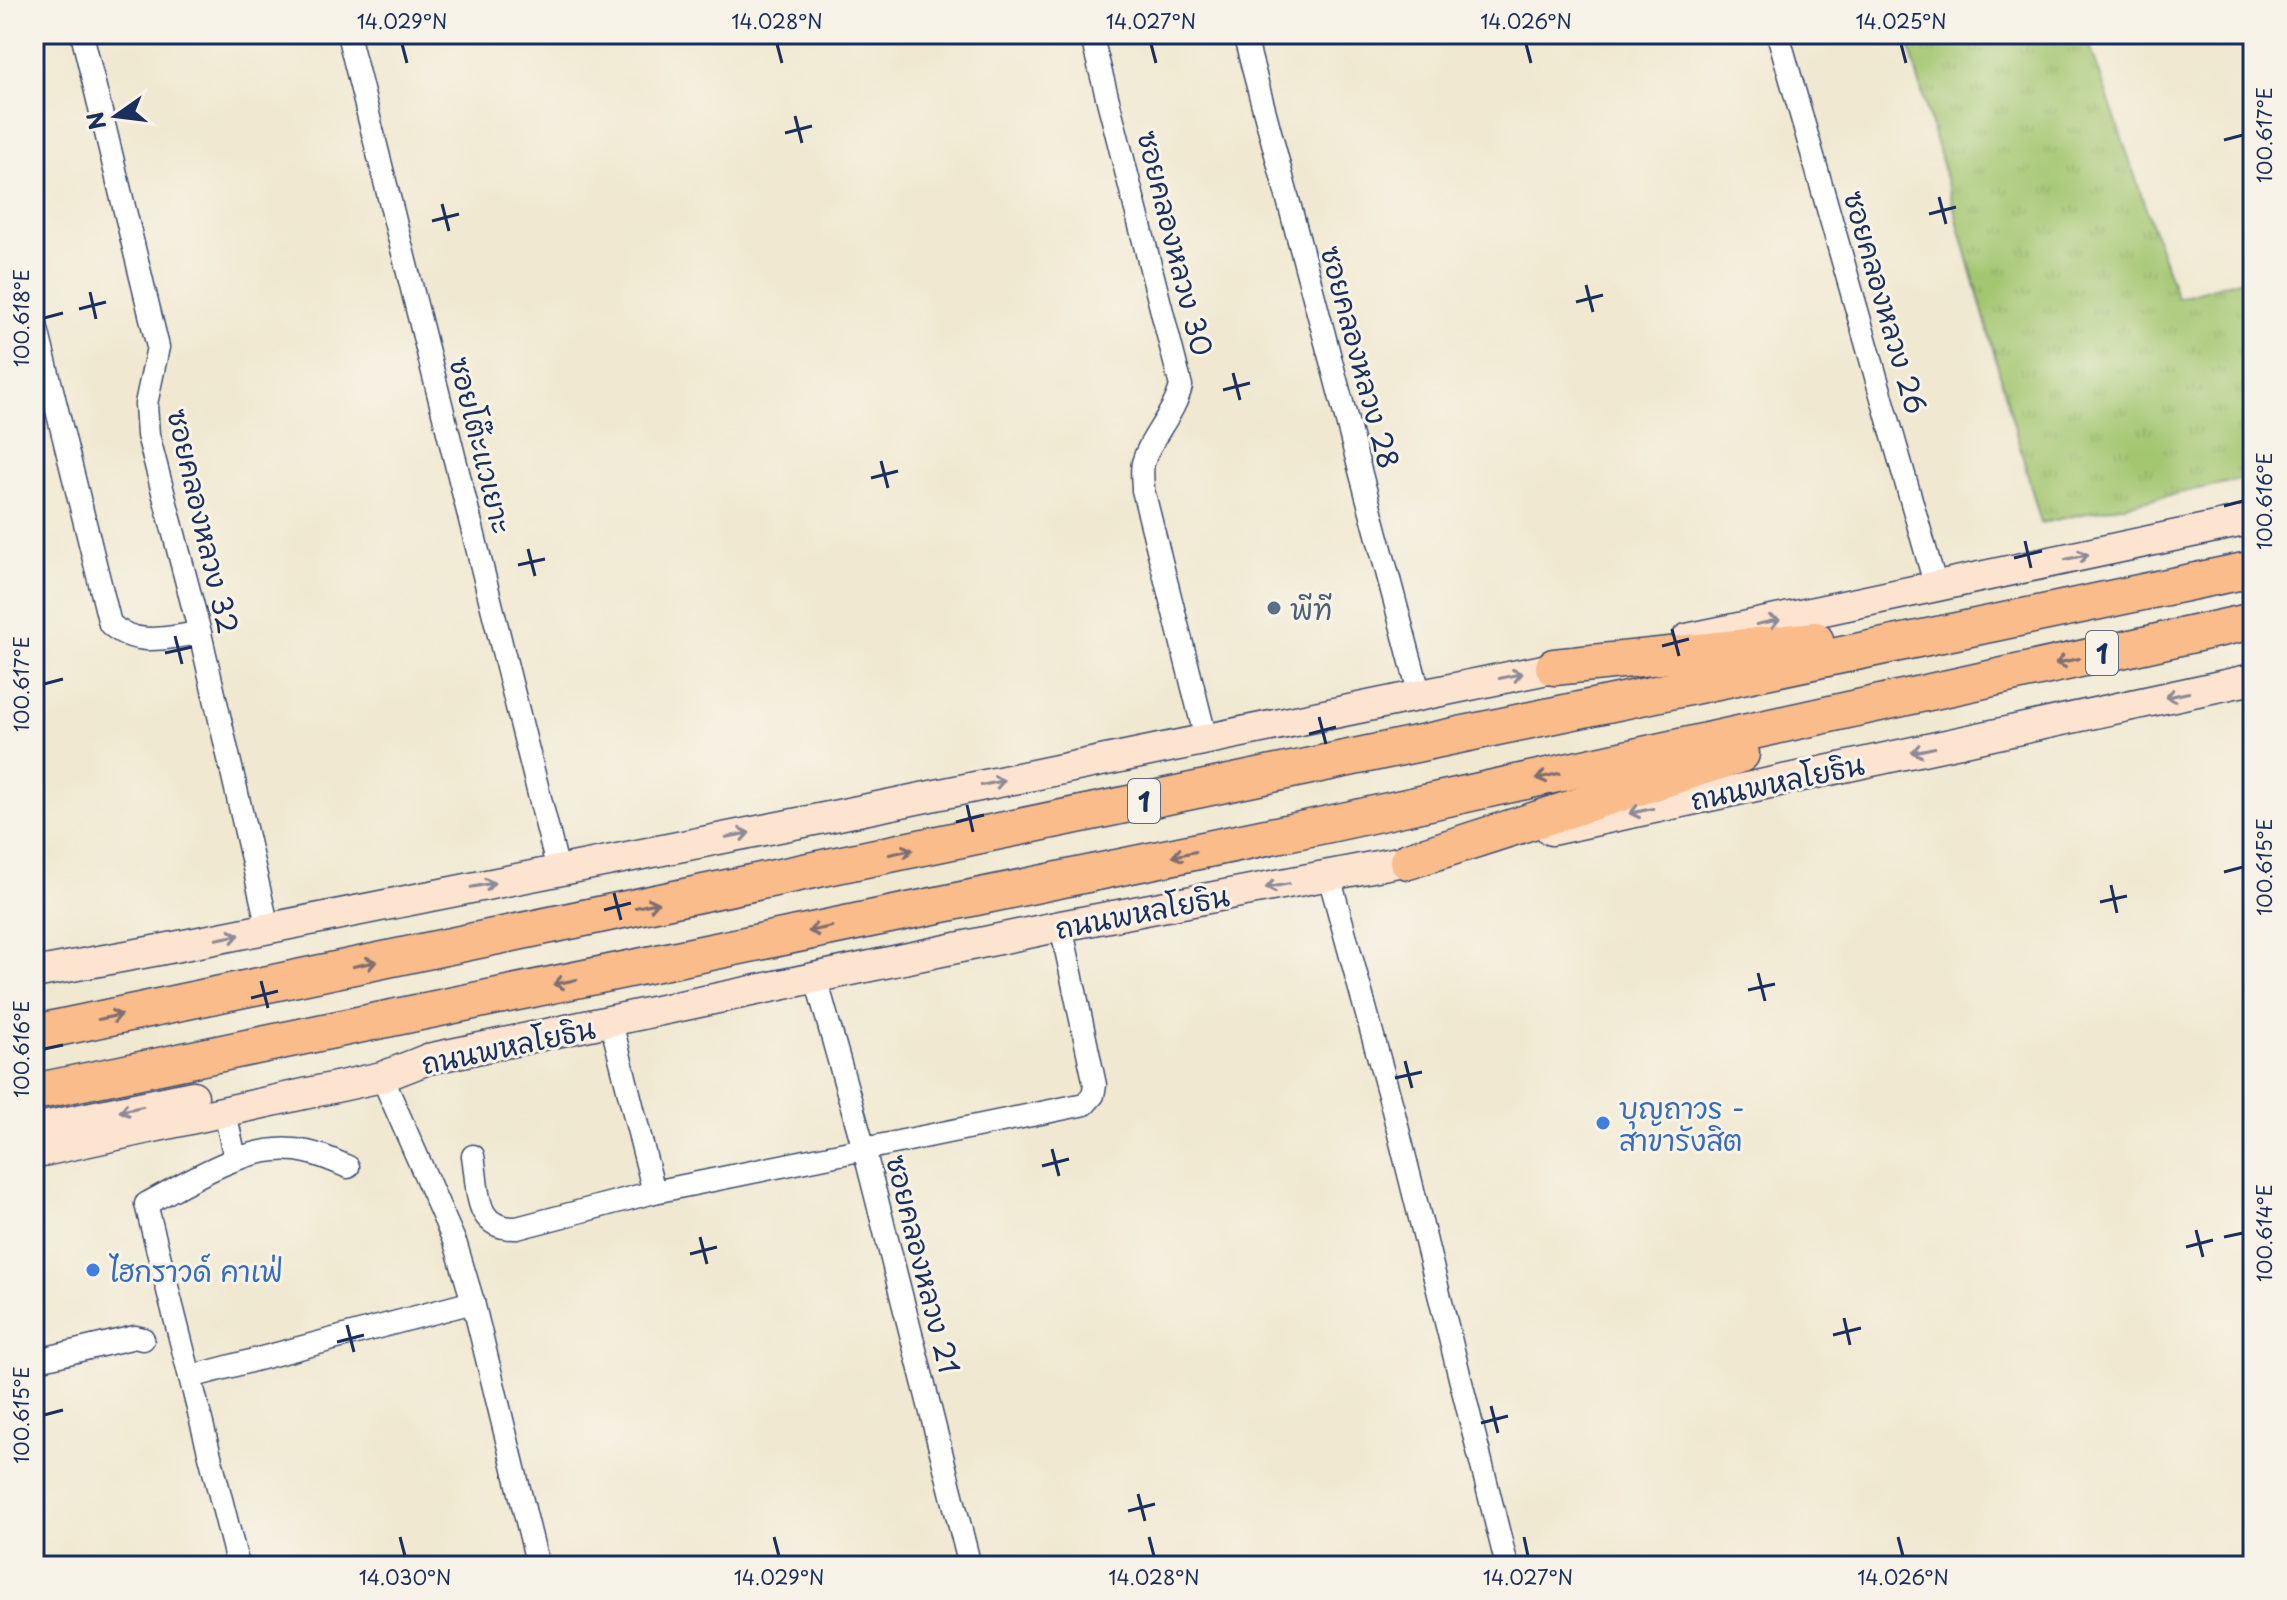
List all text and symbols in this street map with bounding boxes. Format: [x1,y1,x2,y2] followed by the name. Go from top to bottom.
[357,6,447,36] text: 14.029°N
[731,6,823,36] text: 14.028°N
[1106,6,1196,36] text: 14.027°N
[1480,6,1572,36] text: 14.026°N
[1855,6,1947,36] text: 14.025°N
[76,76,156,156] north arrow
[2249,87,2279,183] text: 100.617°E
[77,109,113,134] text: N
[1127,126,1225,360] street label: ซอยคลองหลวง 30
[1834,185,1938,419] street label: ซอยคลองหลวง 26
[1311,241,1411,473] street label: ซอยคลองหลวง 28
[6,269,36,367] text: 100.618°E
[439,352,525,538] street label: ซอยโต๊ะแวเยาะ
[157,404,251,638] street label: ซอยคลองหลวง 32
[2249,452,2279,550] text: 100.616°E
[2064,548,2089,563] one-way arrow
[1290,587,1332,630] place label: พีที
[1265,599,1283,617] marker: พีที
[1754,614,1780,629] one-way arrow
[2086,631,2118,675] road number: 1
[6,636,36,732] text: 100.617°E
[2055,654,2081,669] one-way arrow
[1498,668,1523,683] one-way arrow
[2164,688,2190,703] one-way arrow
[1686,742,1868,820] street label: ถนนพหลโยธิน
[1910,743,1936,758] one-way arrow
[1535,769,1561,784] one-way arrow
[979,775,1005,790] one-way arrow
[1128,779,1160,823] road number: 1
[1629,804,1654,819] one-way arrow
[2249,818,2279,916] text: 100.615°E
[725,827,750,842] one-way arrow
[888,843,914,858] one-way arrow
[1172,847,1197,862] one-way arrow
[1051,873,1233,949] street label: ถนนพหลโยธิน
[469,877,495,892] one-way arrow
[1265,879,1290,894] one-way arrow
[633,897,659,912] one-way arrow
[807,922,833,937] one-way arrow
[215,928,240,943] one-way arrow
[352,956,377,971] one-way arrow
[553,975,578,990] one-way arrow
[6,1000,36,1098] text: 100.616°E
[417,1006,599,1084] street label: ถนนพหลโยธิน
[97,1009,123,1024] one-way arrow
[1619,1086,1745,1161] place label: บุญถาวร - สาขารังสิต
[118,1102,144,1117] one-way arrow
[1594,1114,1612,1132] marker: บุญถาวร - สาขารังสิต
[876,1150,972,1378] street label: ซอยคลองหลวง 21
[2249,1184,2279,1282] text: 100.614°E
[108,1249,283,1292] place label: ไฮกราวด์ คาเฟ่
[84,1261,102,1279] marker: ไฮกราวด์ คาเฟ่
[6,1366,36,1464] text: 100.615°E
[359,1562,451,1592] text: 14.030°N
[734,1562,824,1592] text: 14.029°N
[1108,1562,1200,1592] text: 14.028°N
[1483,1562,1573,1592] text: 14.027°N
[1857,1562,1949,1592] text: 14.026°N

